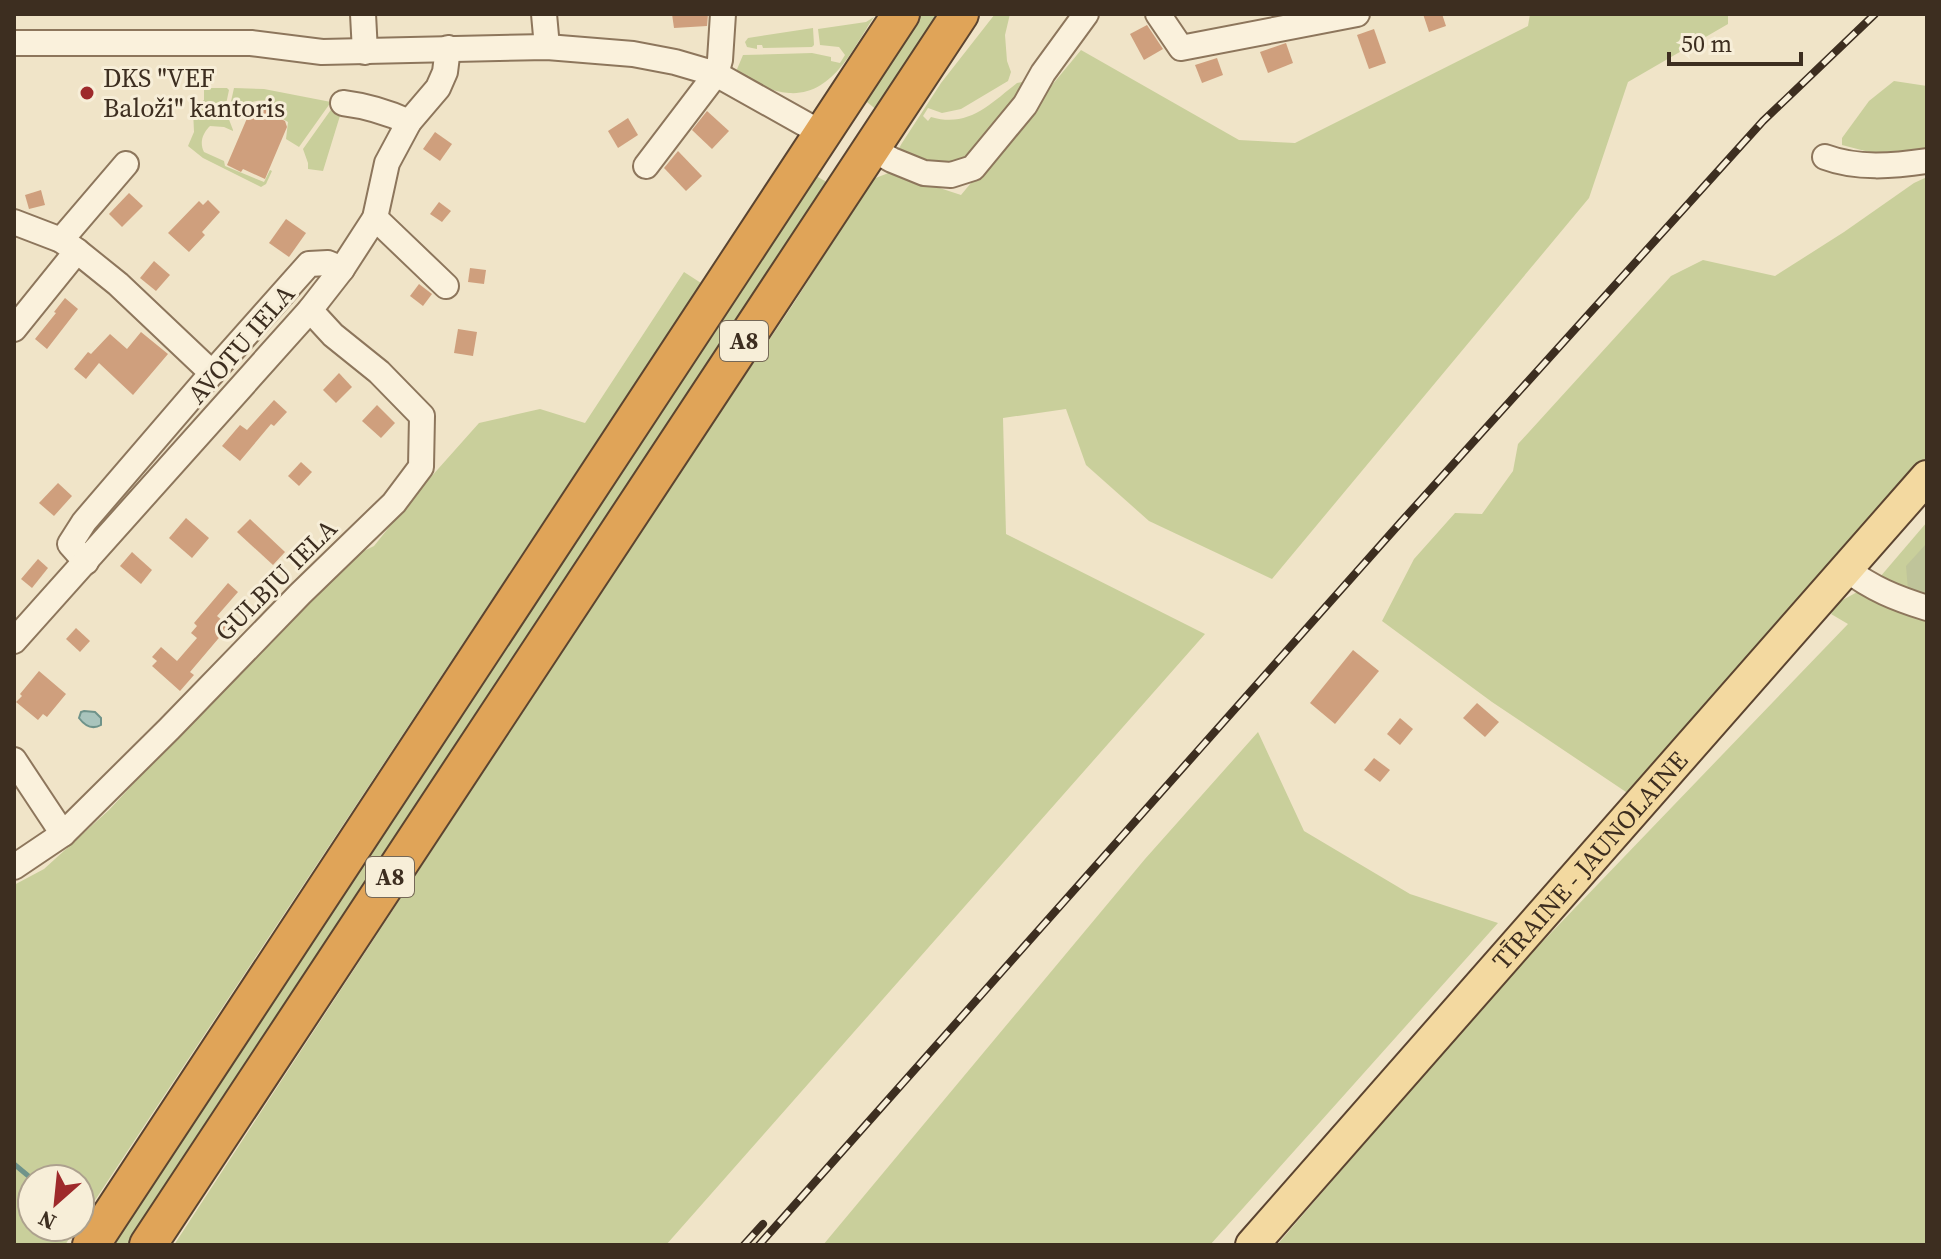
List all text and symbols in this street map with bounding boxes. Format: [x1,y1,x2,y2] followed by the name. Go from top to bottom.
[1669,16,1801,66] scale bar
[1681,27,1732,60] text: 50 m
[103,60,285,126] place label: DKS "VEF Baloži" kantoris
[78,84,96,102] marker: DKS "VEF Baloži" kantoris
[179,277,303,411] street label: AVOTU IELA
[720,321,768,361] road number: A8
[207,511,345,649] street label: GULBJU IELA
[1484,743,1696,977] street label: TĪRAINE - JAUNOLAINE
[366,857,414,897] road number: A8
[16,1163,96,1243] north arrow
[33,1204,61,1238] text: N

